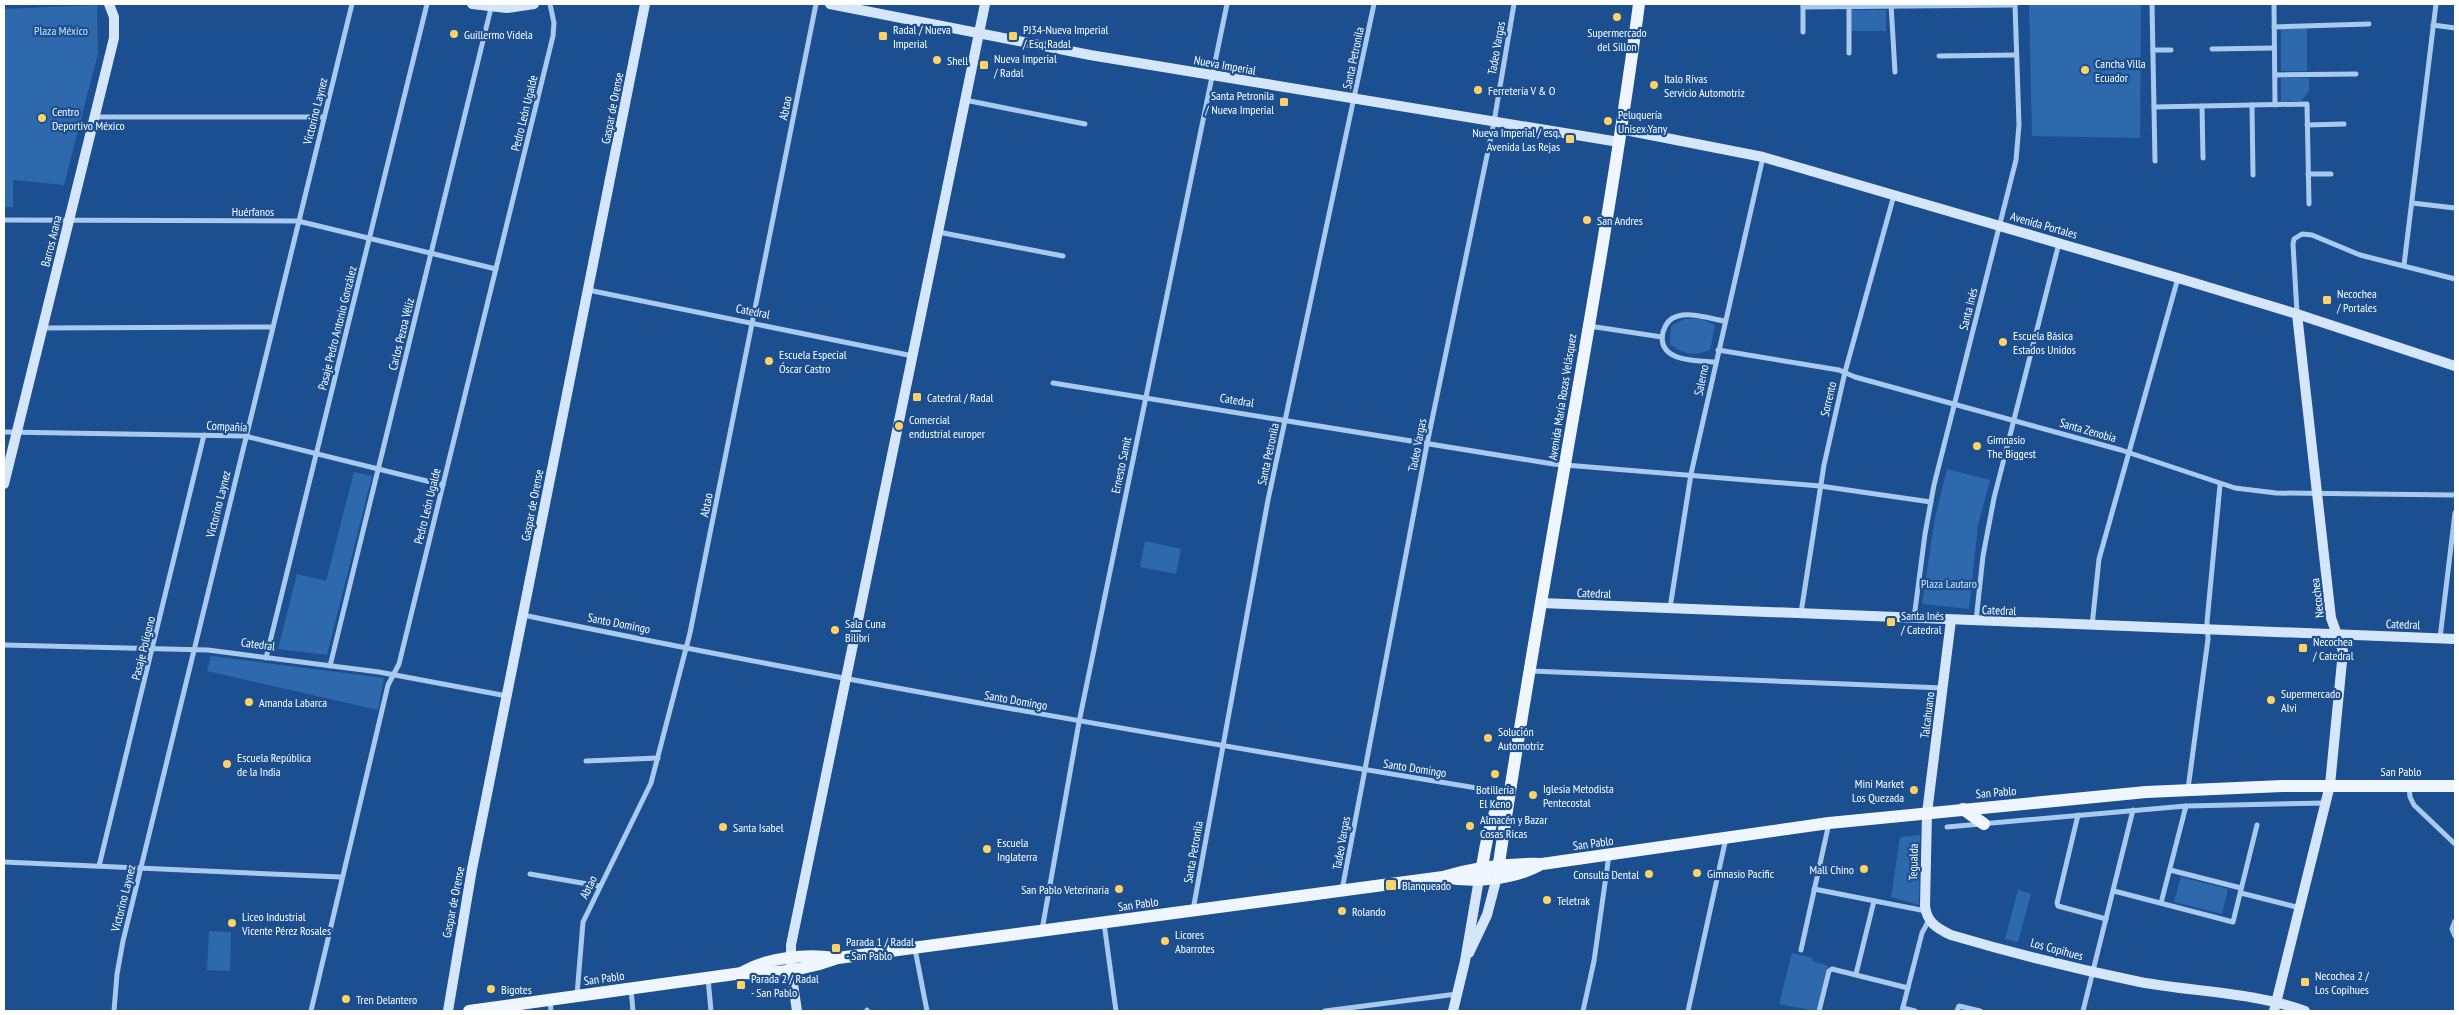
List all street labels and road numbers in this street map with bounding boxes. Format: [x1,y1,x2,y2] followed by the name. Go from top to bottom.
[1484,20,1508,76] street label: Tadeo Vargas
[1339,25,1367,90] street label: Santa Petronila
[1193,52,1257,78] street label: Nueva Imperial
[598,71,626,145] street label: Gaspar de Orense
[507,73,541,153] street label: Pedro León Ugalde
[299,76,331,147] street label: Victorino Laynez
[775,95,795,121] street label: Abtao
[232,204,274,219] street label: Huérfanos
[2009,208,2079,242] street label: Avenida Portales
[37,214,65,268] street label: Barros Arana
[314,265,360,391] street label: Pasaje Pedro Antonio González
[1956,286,1980,332] street label: Santa Inés
[385,296,417,372] street label: Carlos Pezoa Véliz
[735,300,772,322] street label: Catedral
[1545,333,1579,461] street label: Avenida María Rozas Velásquez
[1690,363,1712,397] street label: Salerno
[1817,380,1839,418] street label: Sorrento
[1219,390,1255,410] street label: Catedral
[2058,415,2118,445] street label: Santa Zenobia
[206,417,248,435] street label: Compañía
[1405,417,1429,473] street label: Tadeo Vargas
[1254,421,1282,486] street label: Santa Petronila
[1108,435,1134,495] street label: Ernesto Samit
[410,466,444,546] street label: Pedro León Ugalde
[518,468,546,542] street label: Gaspar de Orense
[202,469,234,540] street label: Victorino Laynez
[696,492,716,518] street label: Abtao
[2307,577,2327,619] street label: Necochea
[1577,585,1612,601] street label: Catedral
[1982,602,2017,618] street label: Catedral
[586,610,652,636] street label: Santo Domingo
[128,615,158,681] street label: Pasaje Polígono
[2386,616,2421,632] street label: Catedral
[240,634,276,654] street label: Catedral
[983,687,1049,713] street label: Santo Domingo
[1917,691,1937,739] street label: Talcahuano
[1382,756,1448,780] street label: Santo Domingo
[2381,764,2421,779] street label: San Pablo
[1975,783,2017,801] street label: San Pablo
[1329,815,1353,871] street label: Tadeo Vargas
[1180,819,1206,884] street label: Santa Petronila
[1572,833,1614,853] street label: San Pablo
[1905,843,1921,881] street label: Tegualda
[107,863,139,934] street label: Victorino Laynez
[439,865,467,939] street label: Gaspar de Orense
[576,873,600,901] street label: Abtao
[1117,894,1159,914] street label: San Pablo
[2029,935,2085,963] street label: Los Copihues
[583,968,625,988] street label: San Pablo

